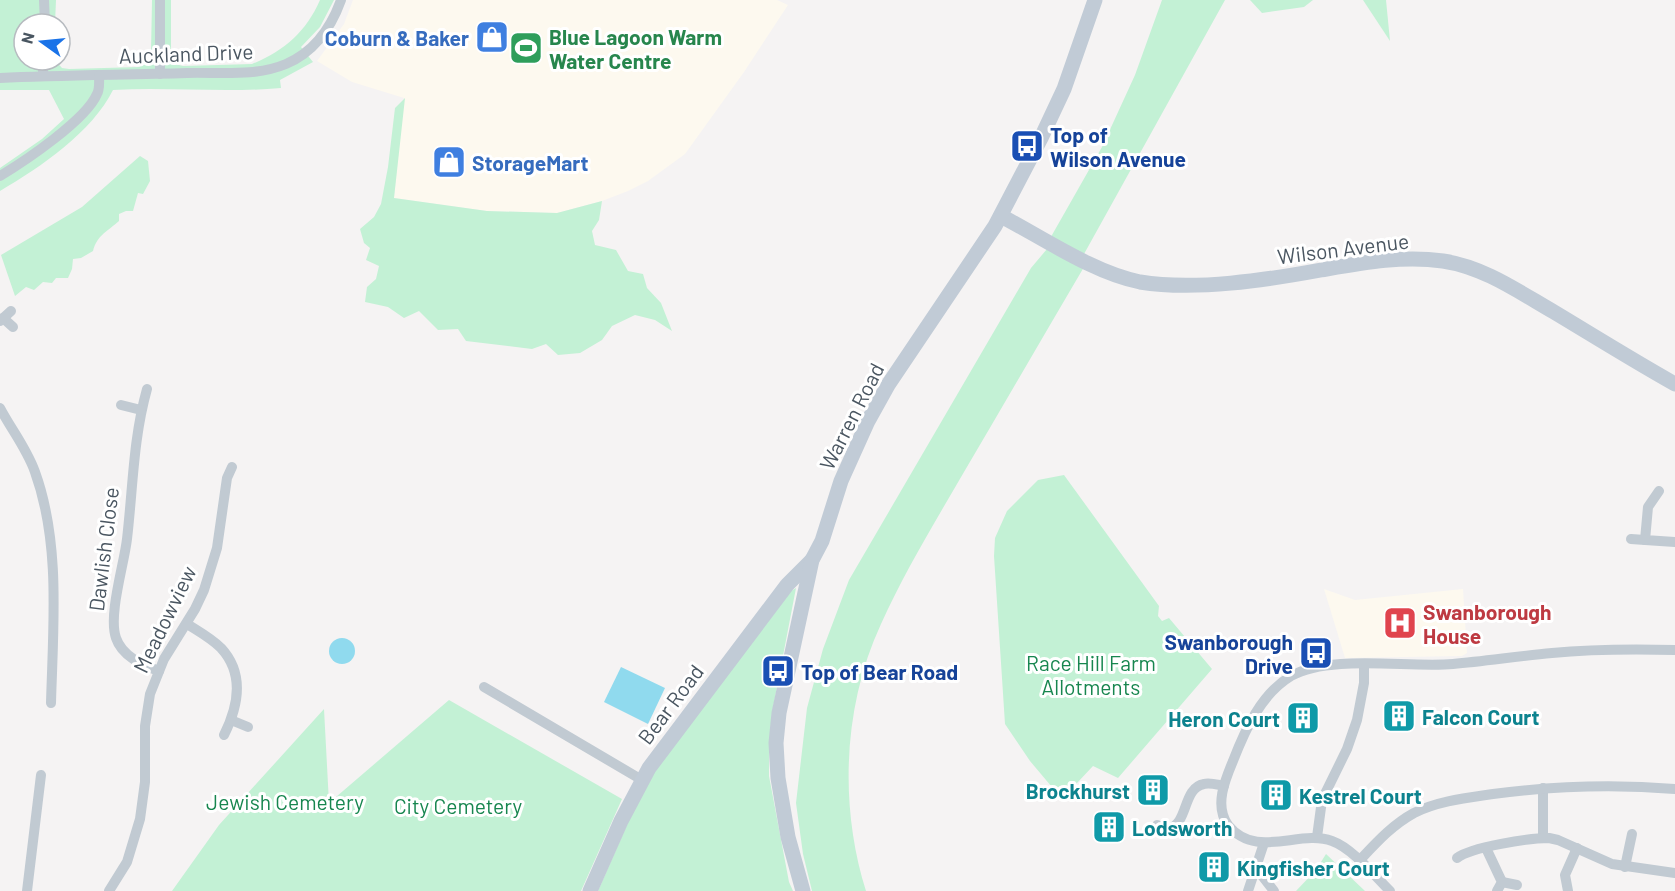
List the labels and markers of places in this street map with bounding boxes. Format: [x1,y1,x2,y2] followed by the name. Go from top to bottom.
[474,19,510,55] shop icon: Coburn & Baker
[549,24,722,73] place label: Blue Lagoon Warm Water Centre
[325,25,469,50] place label: Coburn & Baker
[508,30,544,66] sports icon: Blue Lagoon Warm Water Centre
[1050,122,1186,171] place label: Top of Wilson Avenue
[1009,128,1045,164] bus stop icon: Top of Wilson Avenue
[431,144,467,180] shop icon: StorageMart
[472,150,588,175] place label: StorageMart
[1423,599,1552,648] place label: Swanborough House
[1382,605,1418,641] hospital icon: Swanborough House
[1164,629,1293,678] place label: Swanborough Drive
[1298,635,1334,671] bus stop icon: Swanborough Drive
[760,653,796,689] bus stop icon: Top of Bear Road
[801,659,958,684] place label: Top of Bear Road
[1381,698,1417,734] building icon: Falcon Court
[1285,700,1321,736] building icon: Heron Court
[1422,704,1540,729] place label: Falcon Court
[1168,706,1280,731] place label: Heron Court
[1135,772,1171,808] building icon: Brockhurst
[1258,777,1294,813] building icon: Kestrel Court
[1026,778,1130,803] place label: Brockhurst
[1299,783,1422,808] place label: Kestrel Court
[1091,809,1127,845] building icon: Lodsworth
[1132,815,1232,840] place label: Lodsworth
[1196,849,1232,885] building icon: Kingfisher Court
[1237,855,1390,880] place label: Kingfisher Court

